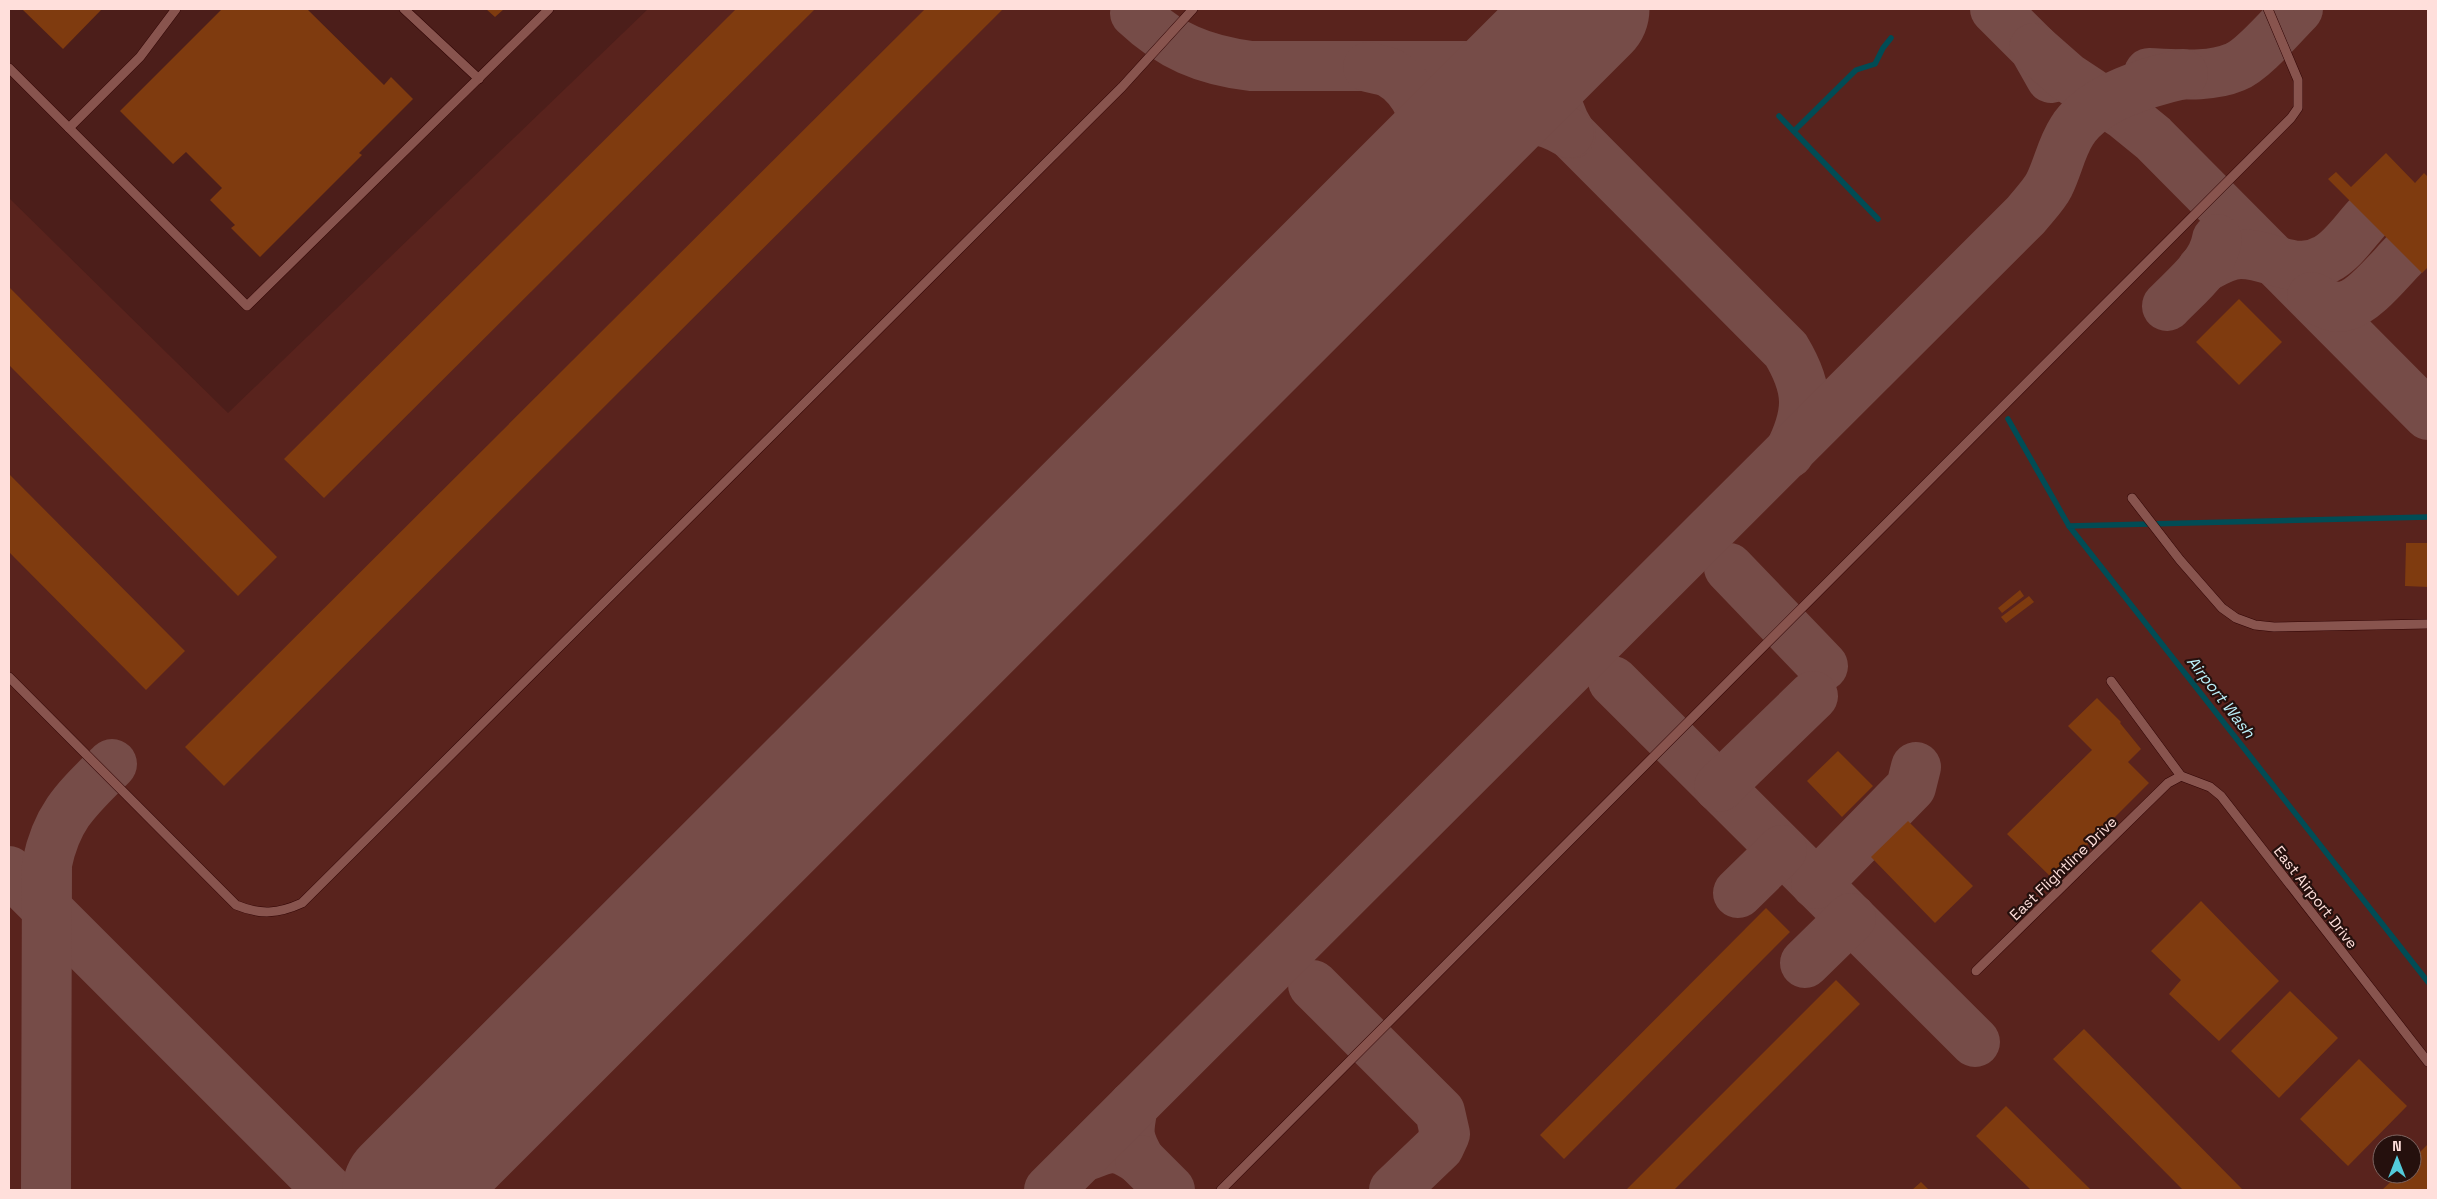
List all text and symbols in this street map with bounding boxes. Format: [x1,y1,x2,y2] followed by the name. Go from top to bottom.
[2182,652,2260,743] water label: Airport Wash
[2005,812,2121,924] street label: East Flightline Drive
[2270,842,2362,952] street label: East Airport Drive
[2372,1134,2422,1184] north arrow
[2392,1137,2402,1155] text: N

